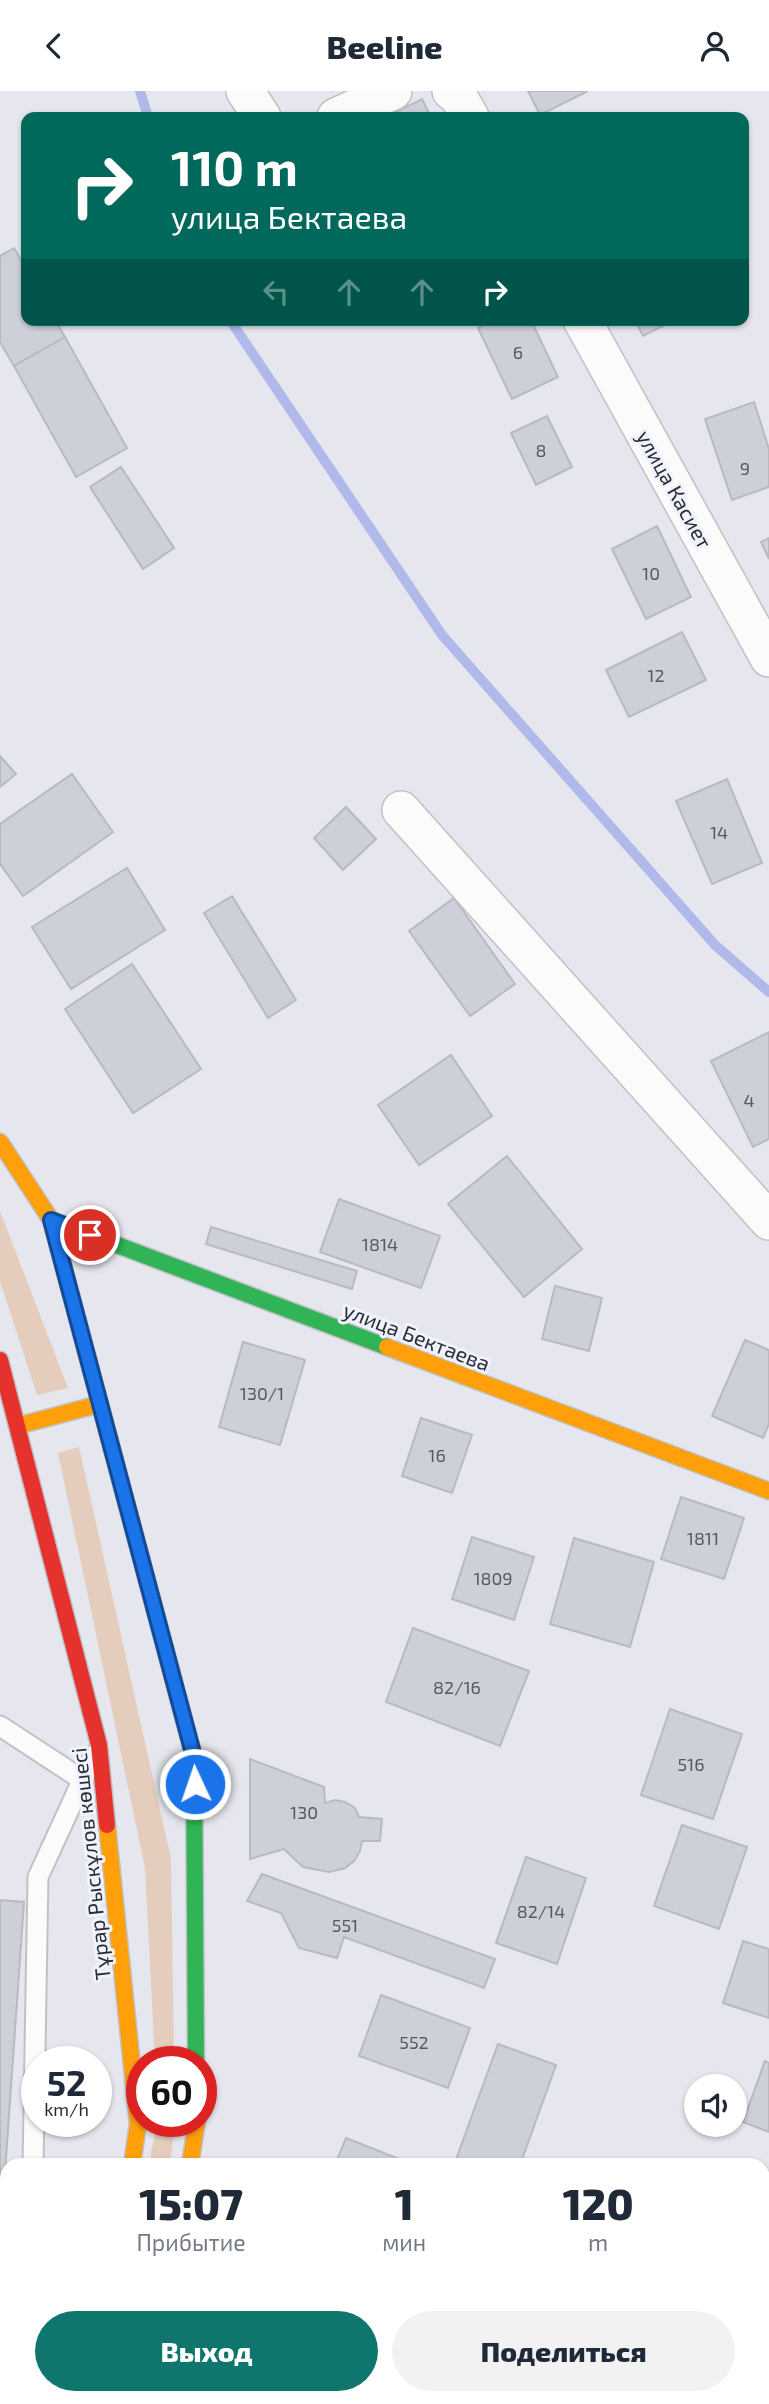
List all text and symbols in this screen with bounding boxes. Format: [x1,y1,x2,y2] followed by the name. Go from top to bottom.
[35,27,73,65] icon: back
[326,27,443,65] text: Beeline
[696,27,734,65] icon: person
[171,137,298,196] text: 110 m
[56,140,147,231] icon: right
[171,197,407,235] text: улица Бектаева
[257,273,295,311] icon: left
[330,273,368,311] icon: ahead
[403,273,441,311] icon: ahead
[476,273,514,311] icon: right
[513,341,523,363] house number: 6
[631,425,718,553] street label: улица Касиет
[536,439,546,461] house number: 8
[740,457,750,479] house number: 9
[642,562,660,584] house number: 10
[647,664,665,686] house number: 12
[710,821,728,843] house number: 14
[743,1089,755,1111] house number: 4
[60,1205,120,1265] pin
[71,1216,109,1254] icon: arrive
[362,1233,398,1255] house number: 1814
[340,1297,494,1376] street label: улица Бектаева
[240,1382,284,1404] house number: 130/1
[428,1444,446,1466] house number: 16
[687,1527,719,1549] house number: 1811
[473,1567,513,1589] house number: 1809
[433,1676,481,1698] house number: 82/16
[65,1747,115,1981] street label: Тұрар Рыскұлов көшесі
[158,1747,232,1821] position arrow
[677,1753,705,1775] house number: 516
[290,1801,318,1823] house number: 130
[517,1900,565,1922] house number: 82/14
[332,1914,358,1936] house number: 551
[399,2031,429,2053] house number: 552
[126,2046,217,2137] speed limit sign: 60
[47,2061,86,2103] text: 52
[684,2074,747,2137] map controls
[684,2074,747,2137] button: sound
[44,2098,89,2120] text: km/h
[139,2178,243,2228] text: 15:07
[395,2178,414,2228] text: 1
[563,2178,634,2228] text: 120
[136,2228,246,2256] text: Прибытие
[382,2228,426,2256] text: мин
[588,2228,608,2256] text: m
[35,2311,378,2391] button: Выход
[392,2311,735,2391] button: Поделиться

